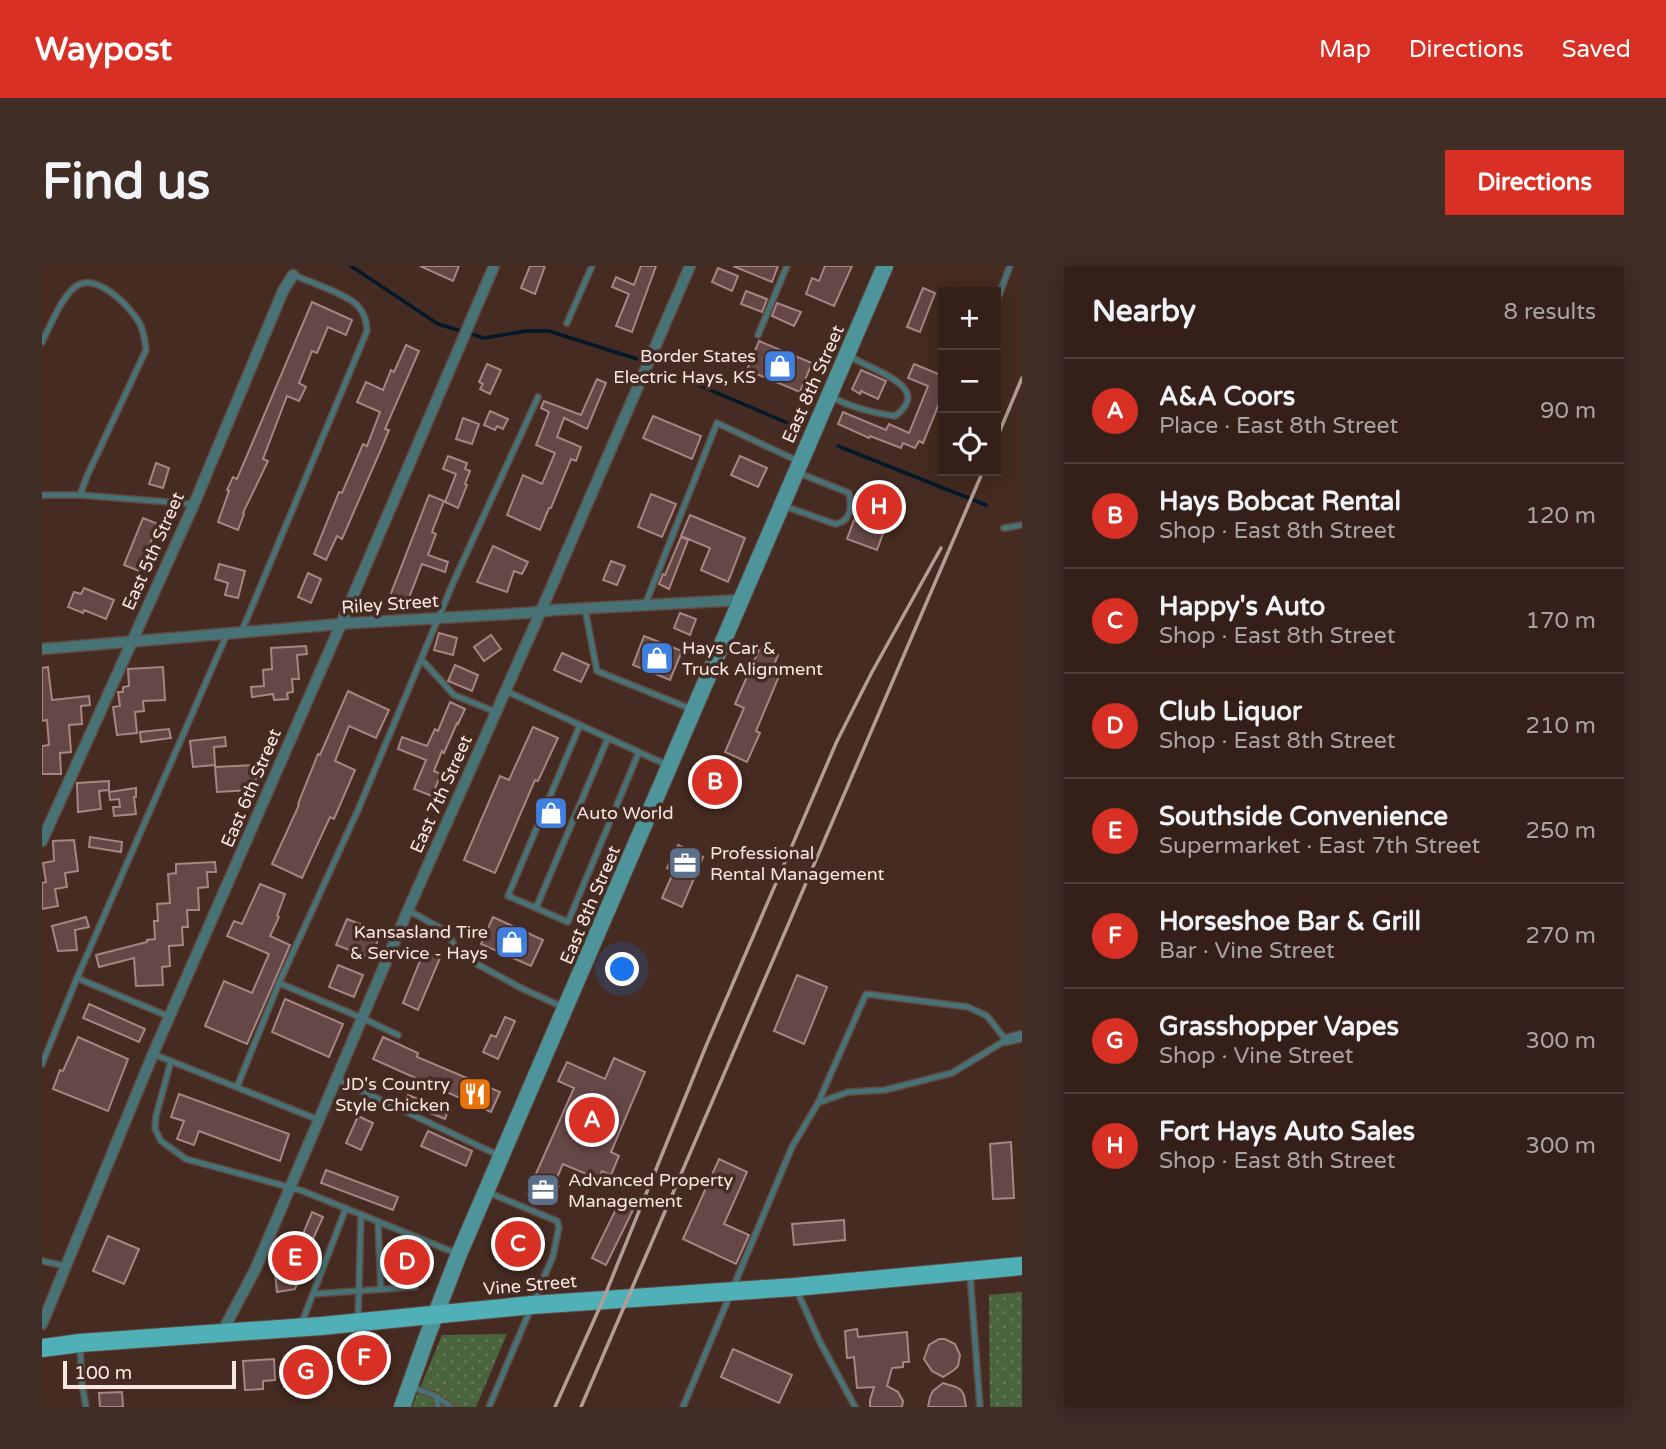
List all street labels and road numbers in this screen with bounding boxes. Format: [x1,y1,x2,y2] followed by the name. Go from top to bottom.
[777,321,849,446] street label: East 8th Street
[117,488,189,613] street label: East 5th Street
[341,590,440,618] street label: Riley Street
[216,725,286,851] street label: East 6th Street
[405,731,477,856] street label: East 7th Street
[555,842,625,968] street label: East 8th Street
[482,1270,578,1300] street label: Vine Street

